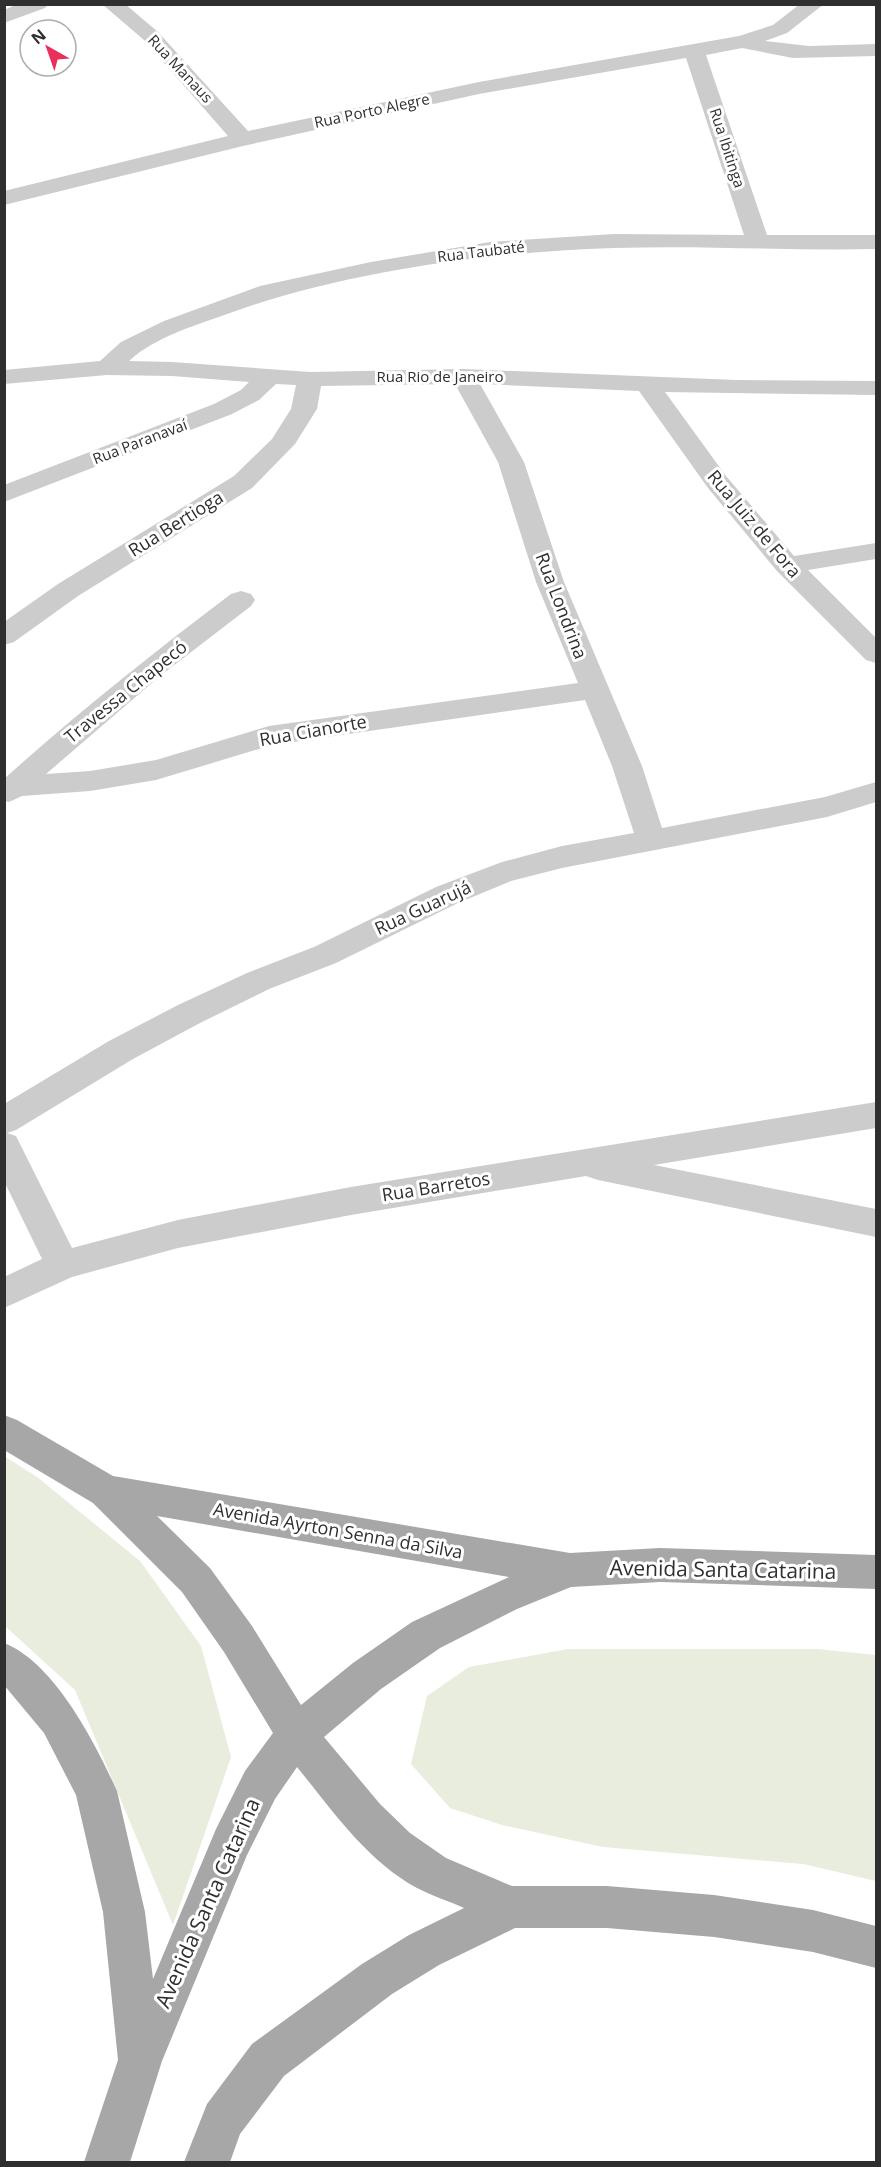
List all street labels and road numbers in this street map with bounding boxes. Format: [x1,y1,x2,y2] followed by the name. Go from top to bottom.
[144,30,218,107] street label: Rua Manaus
[312,88,431,132] street label: Rua Porto Alegre
[706,105,750,190] street label: Rua Ibitinga
[436,236,526,266] street label: Rua Taubaté
[376,366,504,386] street label: Rua Rio de Janeiro
[90,413,191,468] street label: Rua Paranavaí
[703,464,807,582] street label: Rua Juiz de Fora
[124,484,227,562] street label: Rua Bertioga
[531,549,593,662] street label: Rua Londrina
[59,634,192,748] street label: Travessa Chapecó
[257,709,368,751] street label: Rua Cianorte
[370,874,475,940] street label: Rua Guarujá
[380,1166,492,1206] street label: Rua Barretos
[212,1496,465,1564] street label: Avenida Ayrton Senna da Silva
[609,1553,837,1585] street label: Avenida Santa Catarina
[148,1793,266,2012] street label: Avenida Santa Catarina

